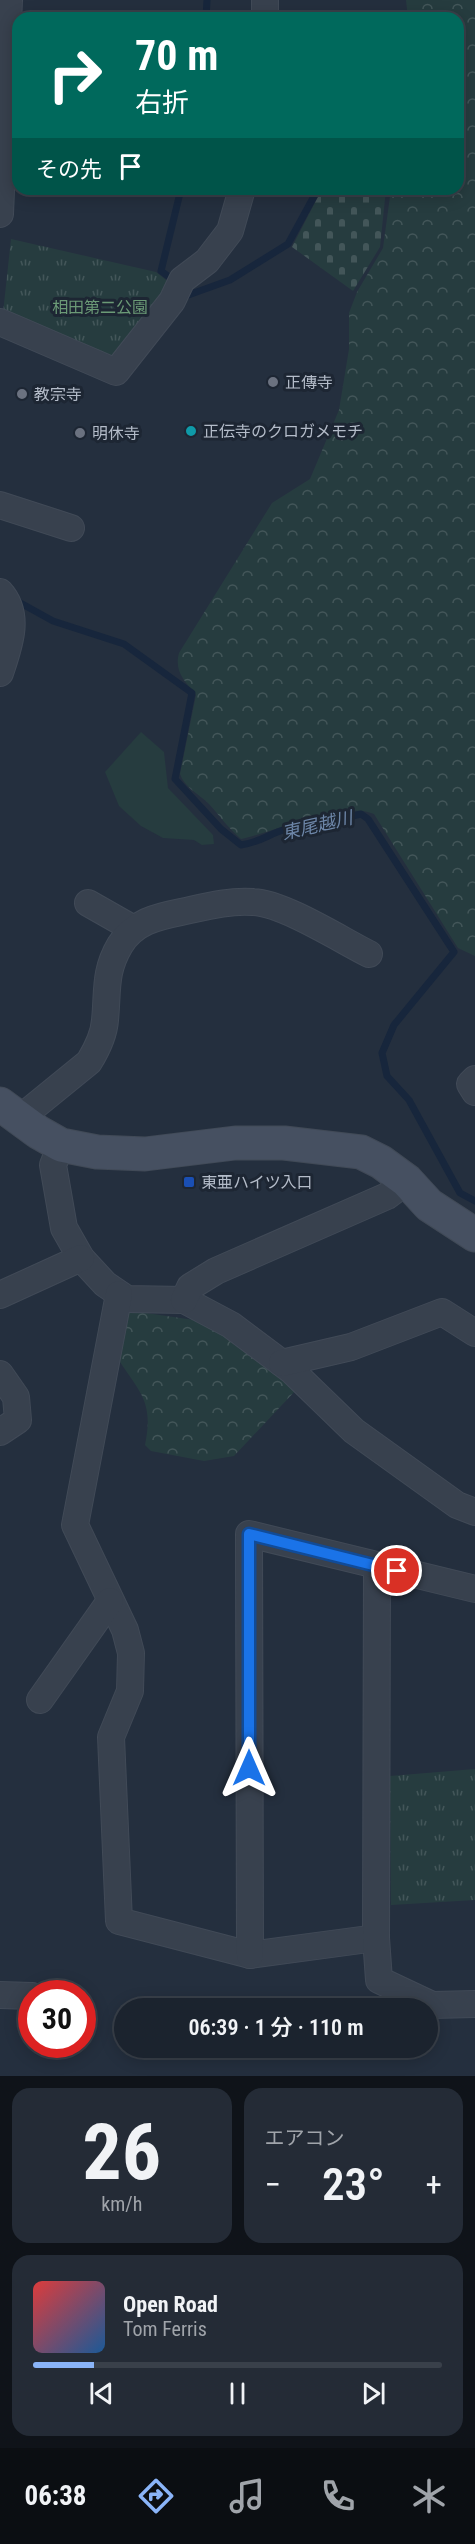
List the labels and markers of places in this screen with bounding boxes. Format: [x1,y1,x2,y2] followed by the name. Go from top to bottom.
[285,373,333,392] place label: 正傳寺
[266,375,280,389] marker: 正傳寺
[34,385,82,404] place label: 教宗寺
[15,387,29,401] marker: 教宗寺
[203,422,363,441] place label: 正伝寺のクロガメモチ
[92,424,140,443] place label: 明休寺
[184,424,198,438] marker: 正伝寺のクロガメモチ
[73,426,87,440] marker: 明休寺
[201,1173,313,1192] place label: 東亜ハイツ入口
[182,1175,196,1189] marker: 東亜ハイツ入口
[371,1545,422,1596] pin

